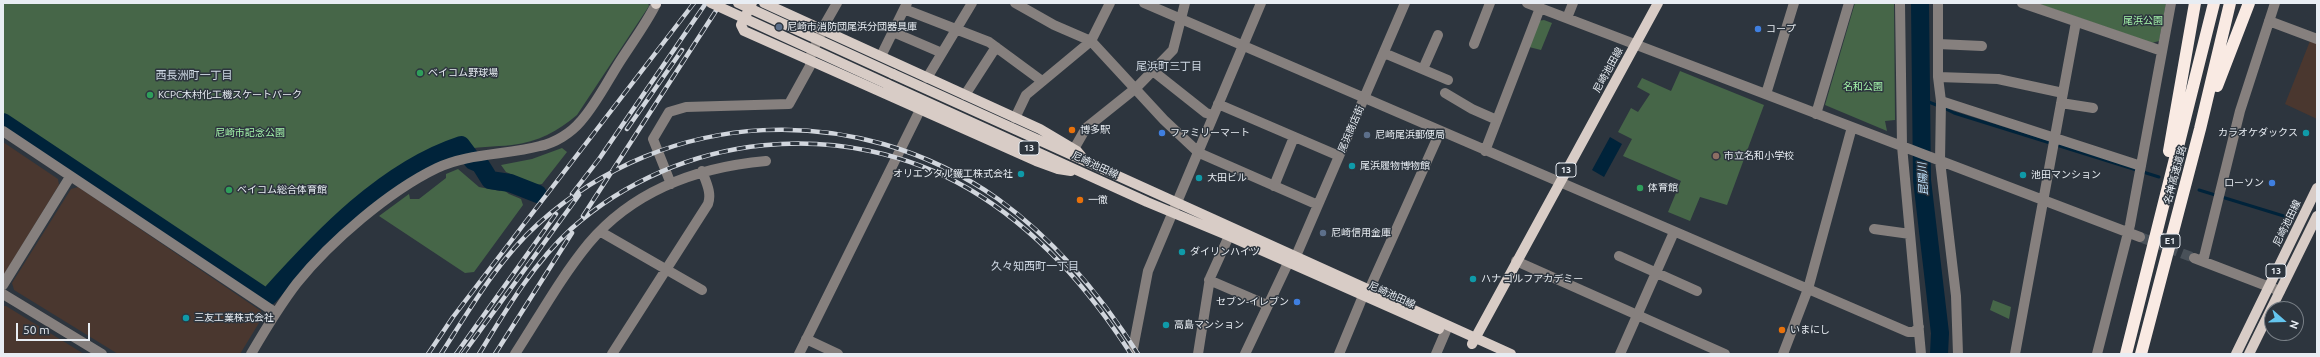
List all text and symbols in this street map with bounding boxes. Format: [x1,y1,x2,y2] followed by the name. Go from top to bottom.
[2123,15,2163,27] park label: 尾浜公園
[787,21,917,33] place label: 尼崎市消防団尾浜分団器具庫
[774,22,784,32] marker: 尼崎市消防団尾浜分団器具庫
[1766,23,1796,35] place label: コープ
[1753,24,1763,34] marker: コープ
[1591,45,1625,95] street label: 尼崎池田線
[1136,59,1202,73] district label: 尾浜町三丁目
[428,67,498,79] place label: ベイコム野球場
[156,68,232,82] district label: 西長洲町一丁目
[415,68,425,78] marker: ベイコム野球場
[1843,81,1883,93] park label: 名和公園
[158,89,302,101] place label: KCPC木村化工機スケートパーク
[145,90,155,100] marker: KCPC木村化工機スケートパーク
[1336,104,1366,154] street label: 尾浜商店街
[1080,124,1110,136] place label: 博多駅
[1067,125,1077,135] marker: 博多駅
[215,127,285,139] park label: 尼崎市記念公園
[1170,127,1250,139] place label: ファミリーマート
[2218,127,2298,139] place label: カラオケダックス
[1157,128,1167,138] marker: ファミリーマート
[2301,128,2311,138] marker: カラオケダックス
[1375,129,1445,141] place label: 尼崎尾浜郵便局
[1362,130,1372,140] marker: 尼崎尾浜郵便局
[1019,141,1039,155] road number: 13
[2161,144,2189,206] street label: 名神高速道路
[1070,149,1120,181] street label: 尼崎池田線
[1724,150,1794,162] place label: 市立名和小学校
[1711,151,1721,161] marker: 市立名和小学校
[1360,160,1430,172] place label: 尾浜履物博物館
[1347,161,1357,171] marker: 尾浜履物博物館
[1916,162,1930,196] water label: 昆陽川
[1556,163,1576,177] road number: 13
[893,168,1013,180] place label: オリエンタル鐵工株式会社
[1016,169,1026,179] marker: オリエンタル鐵工株式会社
[2031,169,2101,181] place label: 池田マンション
[2018,170,2028,180] marker: 池田マンション
[1207,172,1247,184] place label: 大田ビル
[1194,173,1204,183] marker: 大田ビル
[2224,177,2264,189] place label: ローソン
[2267,178,2277,188] marker: ローソン
[1648,182,1678,194] place label: 体育館
[1635,183,1645,193] marker: 体育館
[237,184,327,196] place label: ベイコム総合体育館
[224,185,234,195] marker: ベイコム総合体育館
[1088,194,1108,206] place label: 一徹
[1075,195,1085,205] marker: 一徹
[2271,198,2303,248] street label: 尼崎池田線
[1331,227,1391,239] place label: 尼崎信用金庫
[1318,228,1328,238] marker: 尼崎信用金庫
[2160,234,2180,248] road number: E1
[1190,246,1260,258] place label: ダイリンハイツ
[1177,247,1187,257] marker: ダイリンハイツ
[991,259,1079,273] district label: 久々知西町一丁目
[2266,264,2286,278] road number: 13
[1481,273,1583,285] place label: ハナ ゴルフアカデミー
[1468,274,1478,284] marker: ハナ ゴルフアカデミー
[1367,279,1417,311] street label: 尼崎池田線
[1216,296,1289,308] place label: セブン-イレブン
[1292,297,1302,307] marker: セブン-イレブン
[2264,301,2304,341] north arrow
[194,312,274,324] place label: 三友工業株式会社
[181,313,191,323] marker: 三友工業株式会社
[18,315,92,341] scale bar
[1174,319,1244,331] place label: 高島マンション
[2287,319,2301,331] text: N
[1161,320,1171,330] marker: 高島マンション
[23,323,50,336] text: 50 m
[1790,324,1830,336] place label: いまにし
[1777,325,1787,335] marker: いまにし

